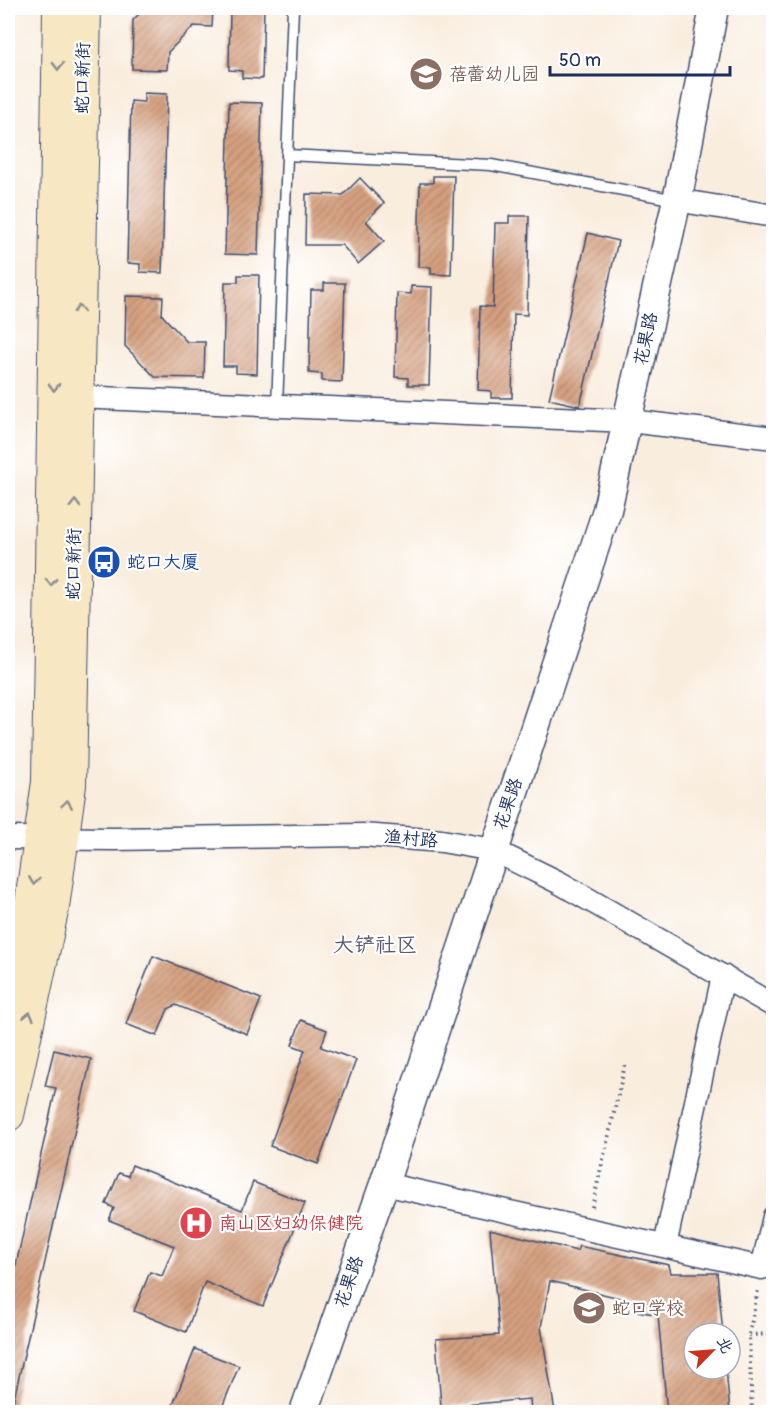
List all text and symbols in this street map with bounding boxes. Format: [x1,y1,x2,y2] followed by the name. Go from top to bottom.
[550,39,730,77] scale bar
[71,42,95,114] street label: 蛇口新街
[559,49,601,72] text: 50 m
[408,56,444,92] school or university icon: 蓓蕾幼儿园
[52,61,64,70] one-way arrow
[449,63,539,86] place label: 蓓蕾幼儿园
[72,305,85,314] one-way arrow
[629,310,663,368] street label: 花果路
[47,382,60,391] one-way arrow
[69,500,81,509] one-way arrow
[62,528,86,600] street label: 蛇口新街
[86,544,122,580] bus stop icon: 蛇口大厦
[127,551,199,574] place label: 蛇口大厦
[45,577,57,586] one-way arrow
[488,775,528,833] street label: 花果路
[61,799,73,809] one-way arrow
[383,825,439,853] street label: 渔村路
[29,876,41,886] one-way arrow
[333,932,417,959] district label: 大铲社区
[22,1012,35,1022] one-way arrow
[178,1205,214,1241] hospital icon: 南山区妇幼保健院
[219,1212,363,1235] place label: 南山区妇幼保健院
[329,1253,369,1311] street label: 花果路
[571,1290,607,1326] school or university icon: 蛇口学校
[612,1297,684,1320] place label: 蛇口学校
[682,1321,742,1381] north arrow
[712,1334,737,1357] text: 北

